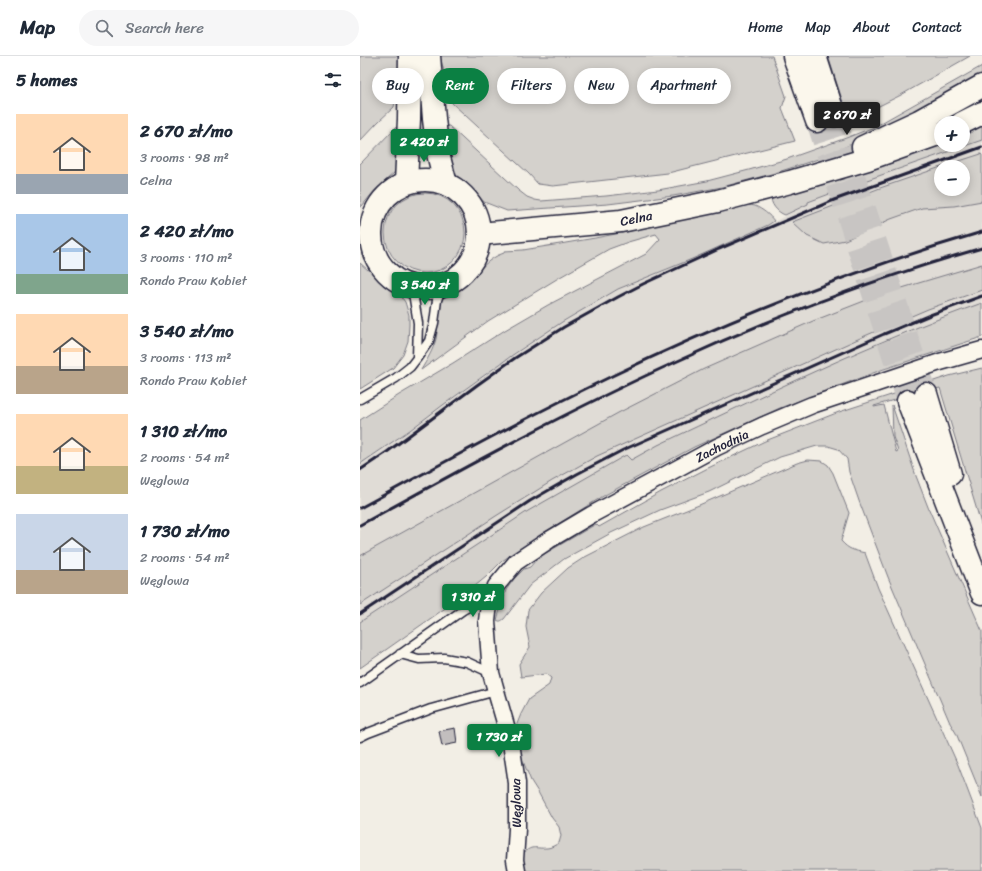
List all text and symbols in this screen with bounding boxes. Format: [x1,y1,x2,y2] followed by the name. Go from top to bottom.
[79,10,359,46] search box
[20,11,55,44] text: Map
[125,15,204,41] text: Search here
[748,15,783,40] text: Home
[805,15,831,40] text: Map
[853,15,890,40] text: About
[912,15,962,40] text: Contact
[93,17,115,39] icon: search
[16,65,77,95] text: 5 homes
[372,68,424,104] chip: Buy
[432,68,489,104] chip: Rent
[497,68,566,104] chip: Filters
[574,68,629,104] chip: New
[637,68,731,104] chip: Apartment
[322,69,344,91] icon: filters
[806,102,888,136] pin: 2 670 zł
[823,103,871,126] text: 2 670 zł
[140,116,233,146] text: 2 670 zł/mo
[934,116,970,196] map controls
[934,116,970,152] button: +
[383,129,465,163] pin: 2 420 zł
[48,130,96,178] icon: home
[400,130,448,153] text: 2 420 zł
[140,146,229,169] text: 3 rooms · 98 m²
[934,160,970,196] button: −
[140,169,172,192] text: Celna
[618,203,655,232] street label: Celna
[140,216,234,246] text: 2 420 zł/mo
[48,230,96,278] icon: home
[140,246,232,269] text: 3 rooms · 110 m²
[140,269,247,292] text: Rondo Praw Kobiet
[384,272,466,306] pin: 3 540 zł
[401,273,449,296] text: 3 540 zł
[140,316,234,346] text: 3 540 zł/mo
[48,330,96,378] icon: home
[140,346,231,369] text: 3 rooms · 113 m²
[140,369,247,392] text: Rondo Praw Kobiet
[140,416,227,446] text: 1 310 zł/mo
[691,422,753,468] street label: Zachodnia
[48,430,96,478] icon: home
[140,446,230,469] text: 2 rooms · 54 m²
[140,469,189,492] text: Węglowa
[140,516,230,546] text: 1 730 zł/mo
[48,530,96,578] icon: home
[140,546,230,569] text: 2 rooms · 54 m²
[140,569,189,592] text: Węglowa
[432,584,514,618] pin: 1 310 zł
[451,585,495,608] text: 1 310 zł
[458,724,540,758] pin: 1 730 zł
[476,725,522,748] text: 1 730 zł
[504,778,528,828] street label: Węglowa

